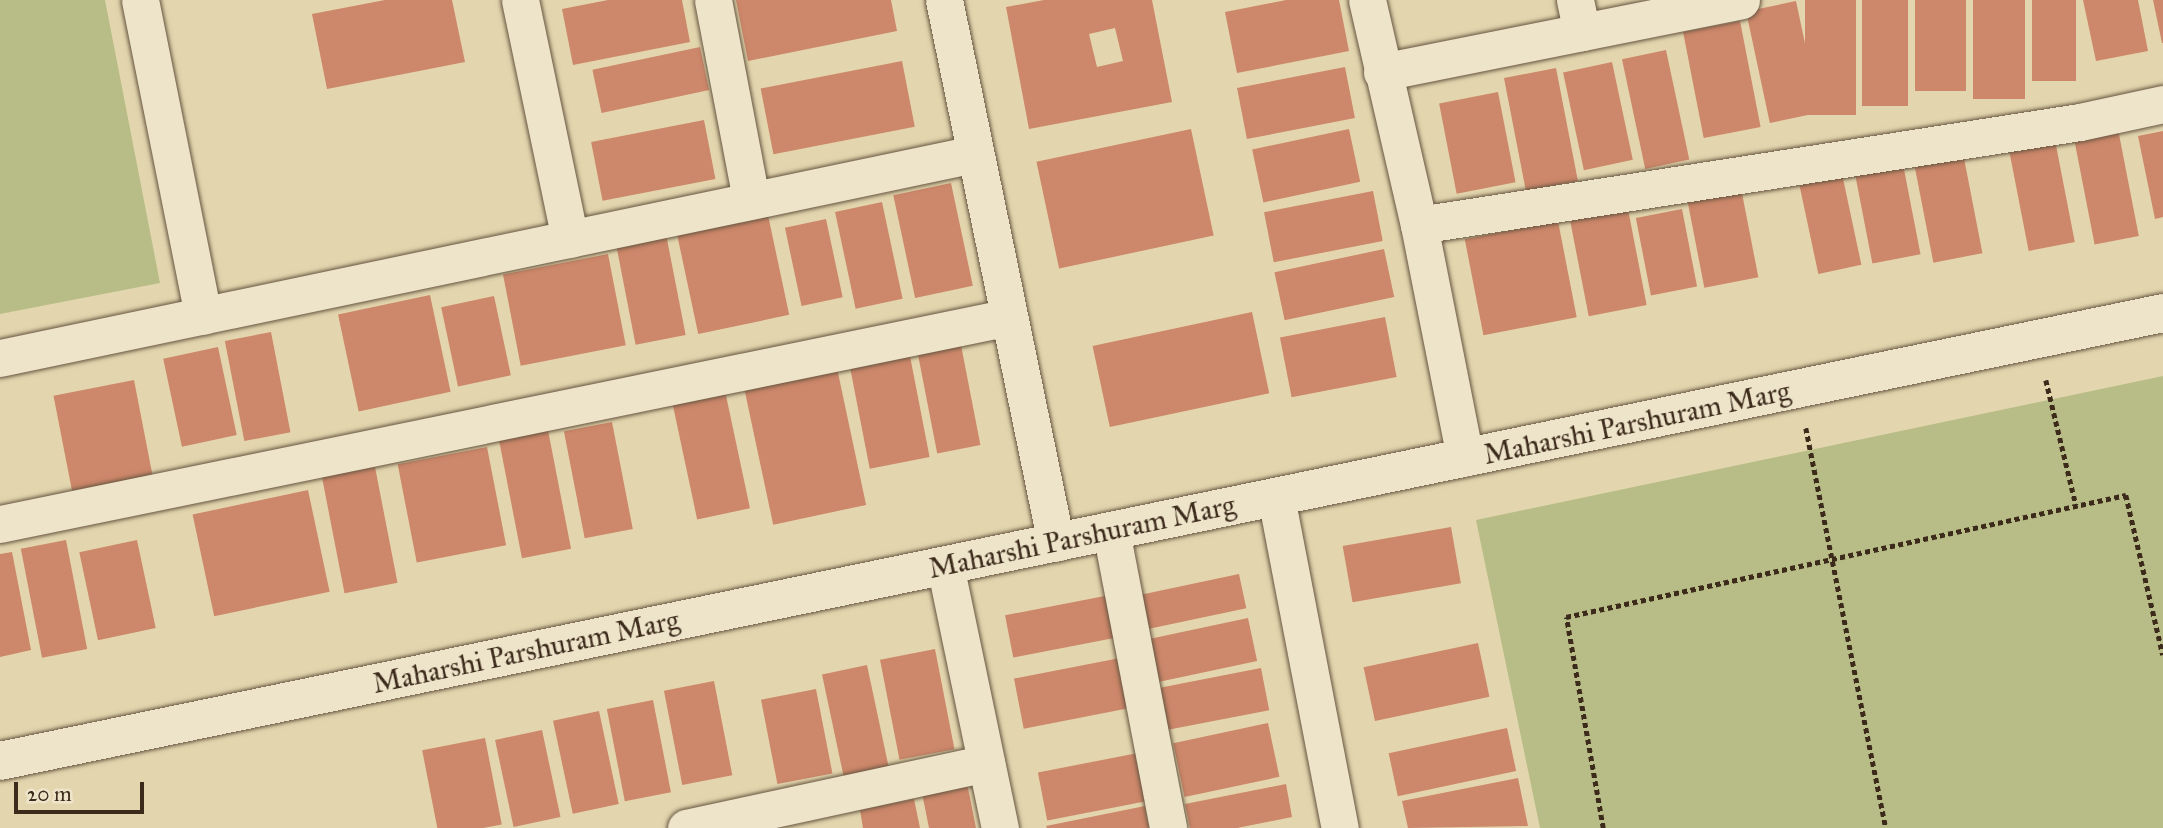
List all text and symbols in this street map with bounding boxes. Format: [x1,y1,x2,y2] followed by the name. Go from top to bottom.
[1481,374,1793,472] street label: Maharshi Parshuram Marg
[926,488,1238,586] street label: Maharshi Parshuram Marg
[370,603,682,701] street label: Maharshi Parshuram Marg
[18,768,147,812] scale bar
[27,781,72,807] text: 20 m

